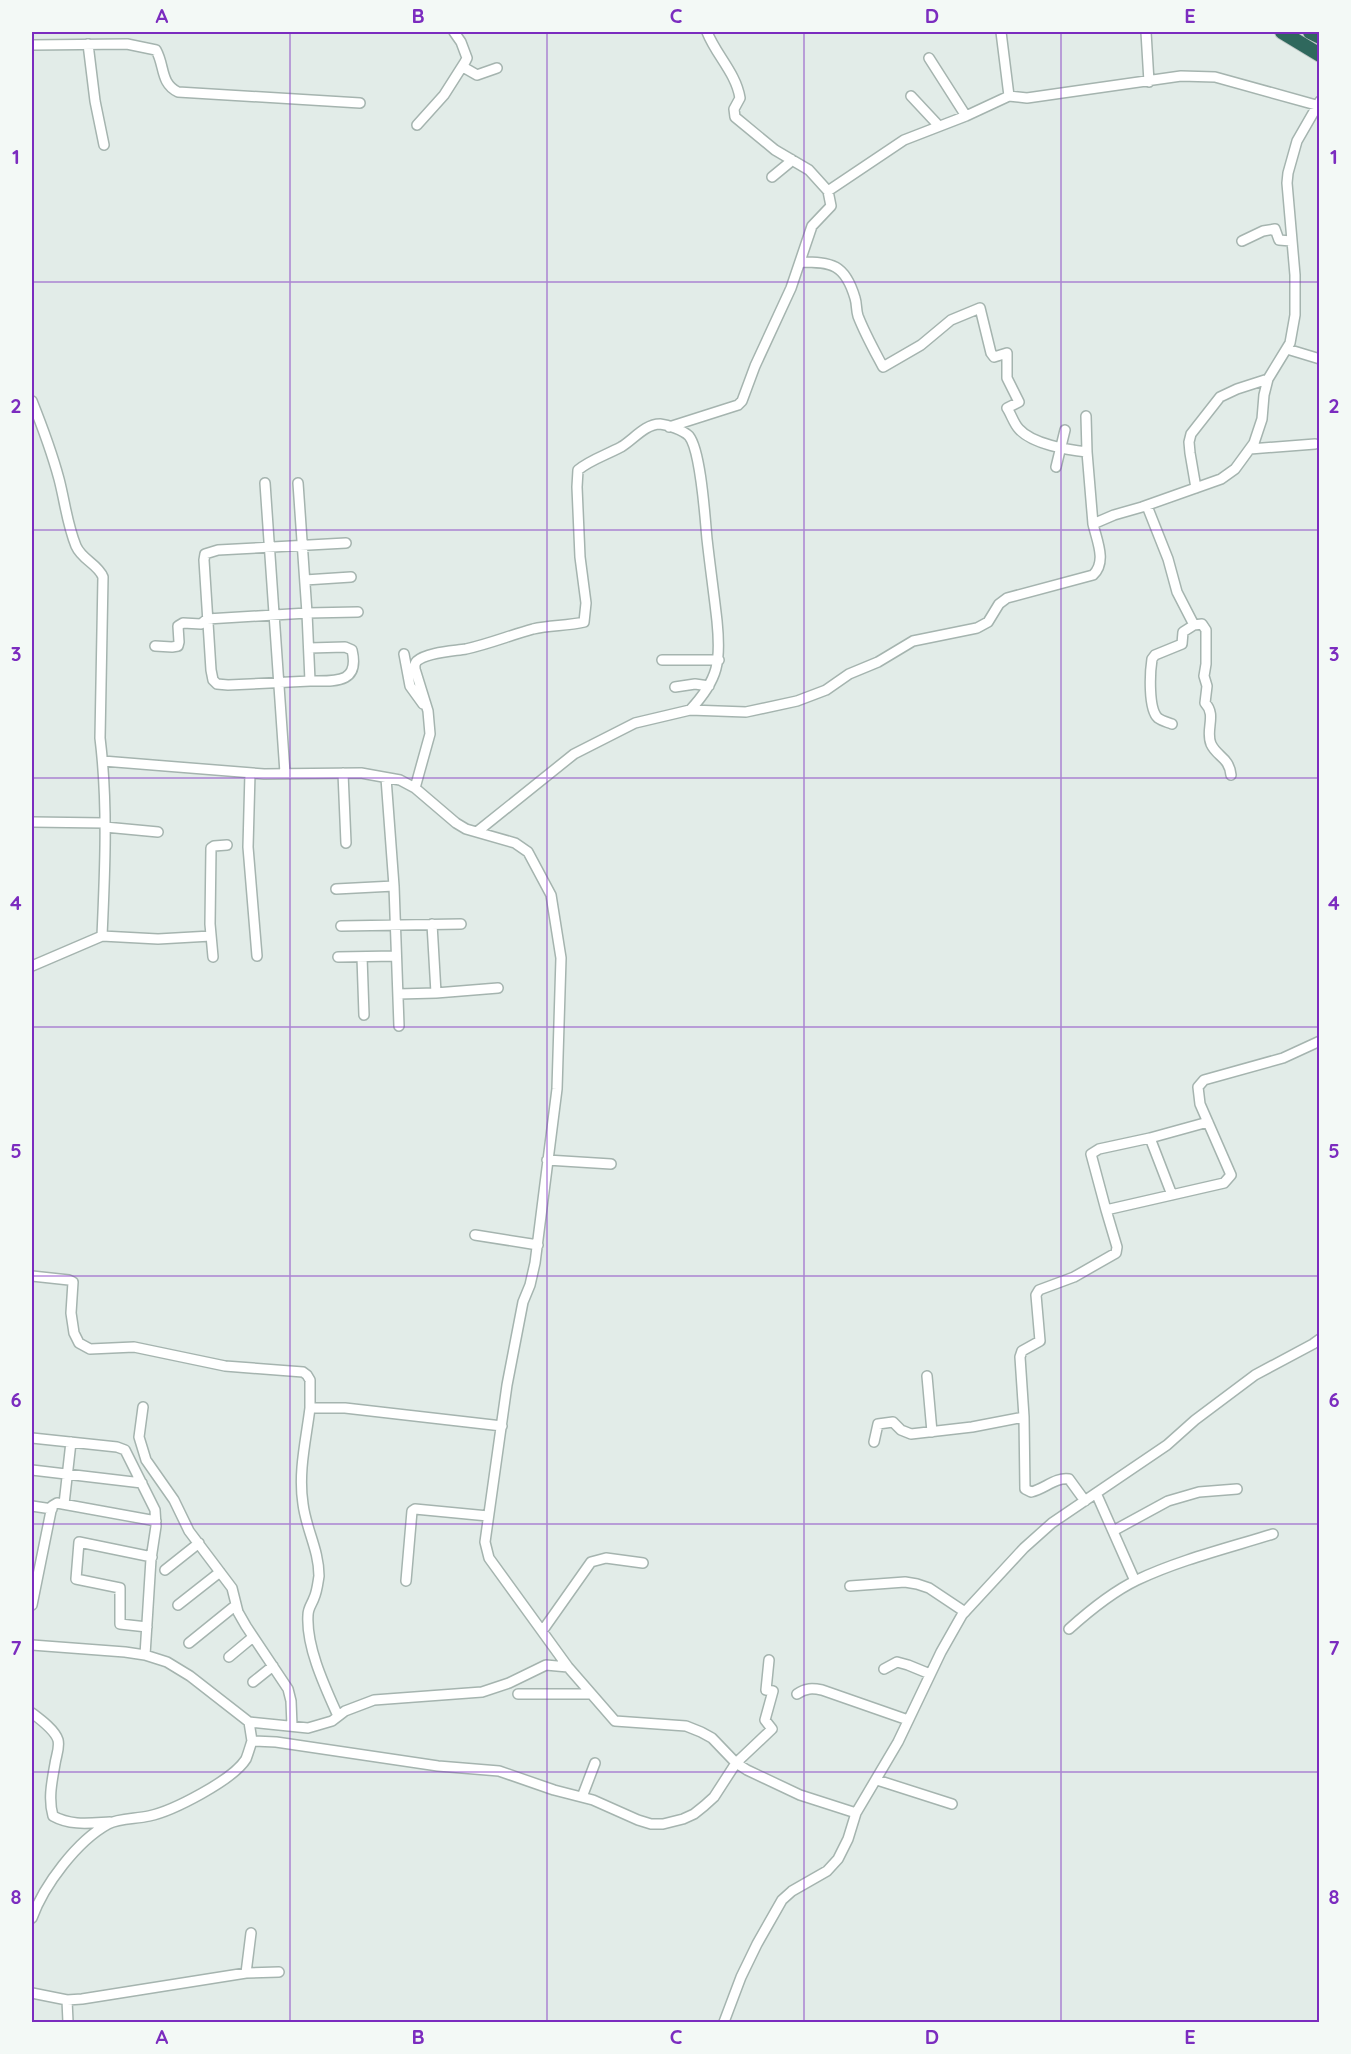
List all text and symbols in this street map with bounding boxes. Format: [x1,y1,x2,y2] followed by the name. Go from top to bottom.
[156,3,169,28] text: A
[411,3,425,28] text: B
[670,3,683,28] text: C
[925,3,939,28] text: D
[1184,3,1196,28] text: E
[12,144,20,169] text: 1
[1330,144,1338,169] text: 1
[10,393,22,418] text: 2
[1328,393,1340,418] text: 2
[11,641,21,666] text: 3
[1329,641,1339,666] text: 3
[10,890,22,915] text: 4
[1328,890,1340,915] text: 4
[10,1138,22,1163] text: 5
[1328,1138,1340,1163] text: 5
[10,1387,22,1412] text: 6
[1328,1387,1340,1412] text: 6
[11,1635,22,1660] text: 7
[1329,1635,1340,1660] text: 7
[11,1884,22,1909] text: 8
[1329,1884,1340,1909] text: 8
[156,2024,169,2049] text: A
[411,2024,425,2049] text: B
[670,2024,683,2049] text: C
[925,2024,939,2049] text: D
[1184,2024,1196,2049] text: E

